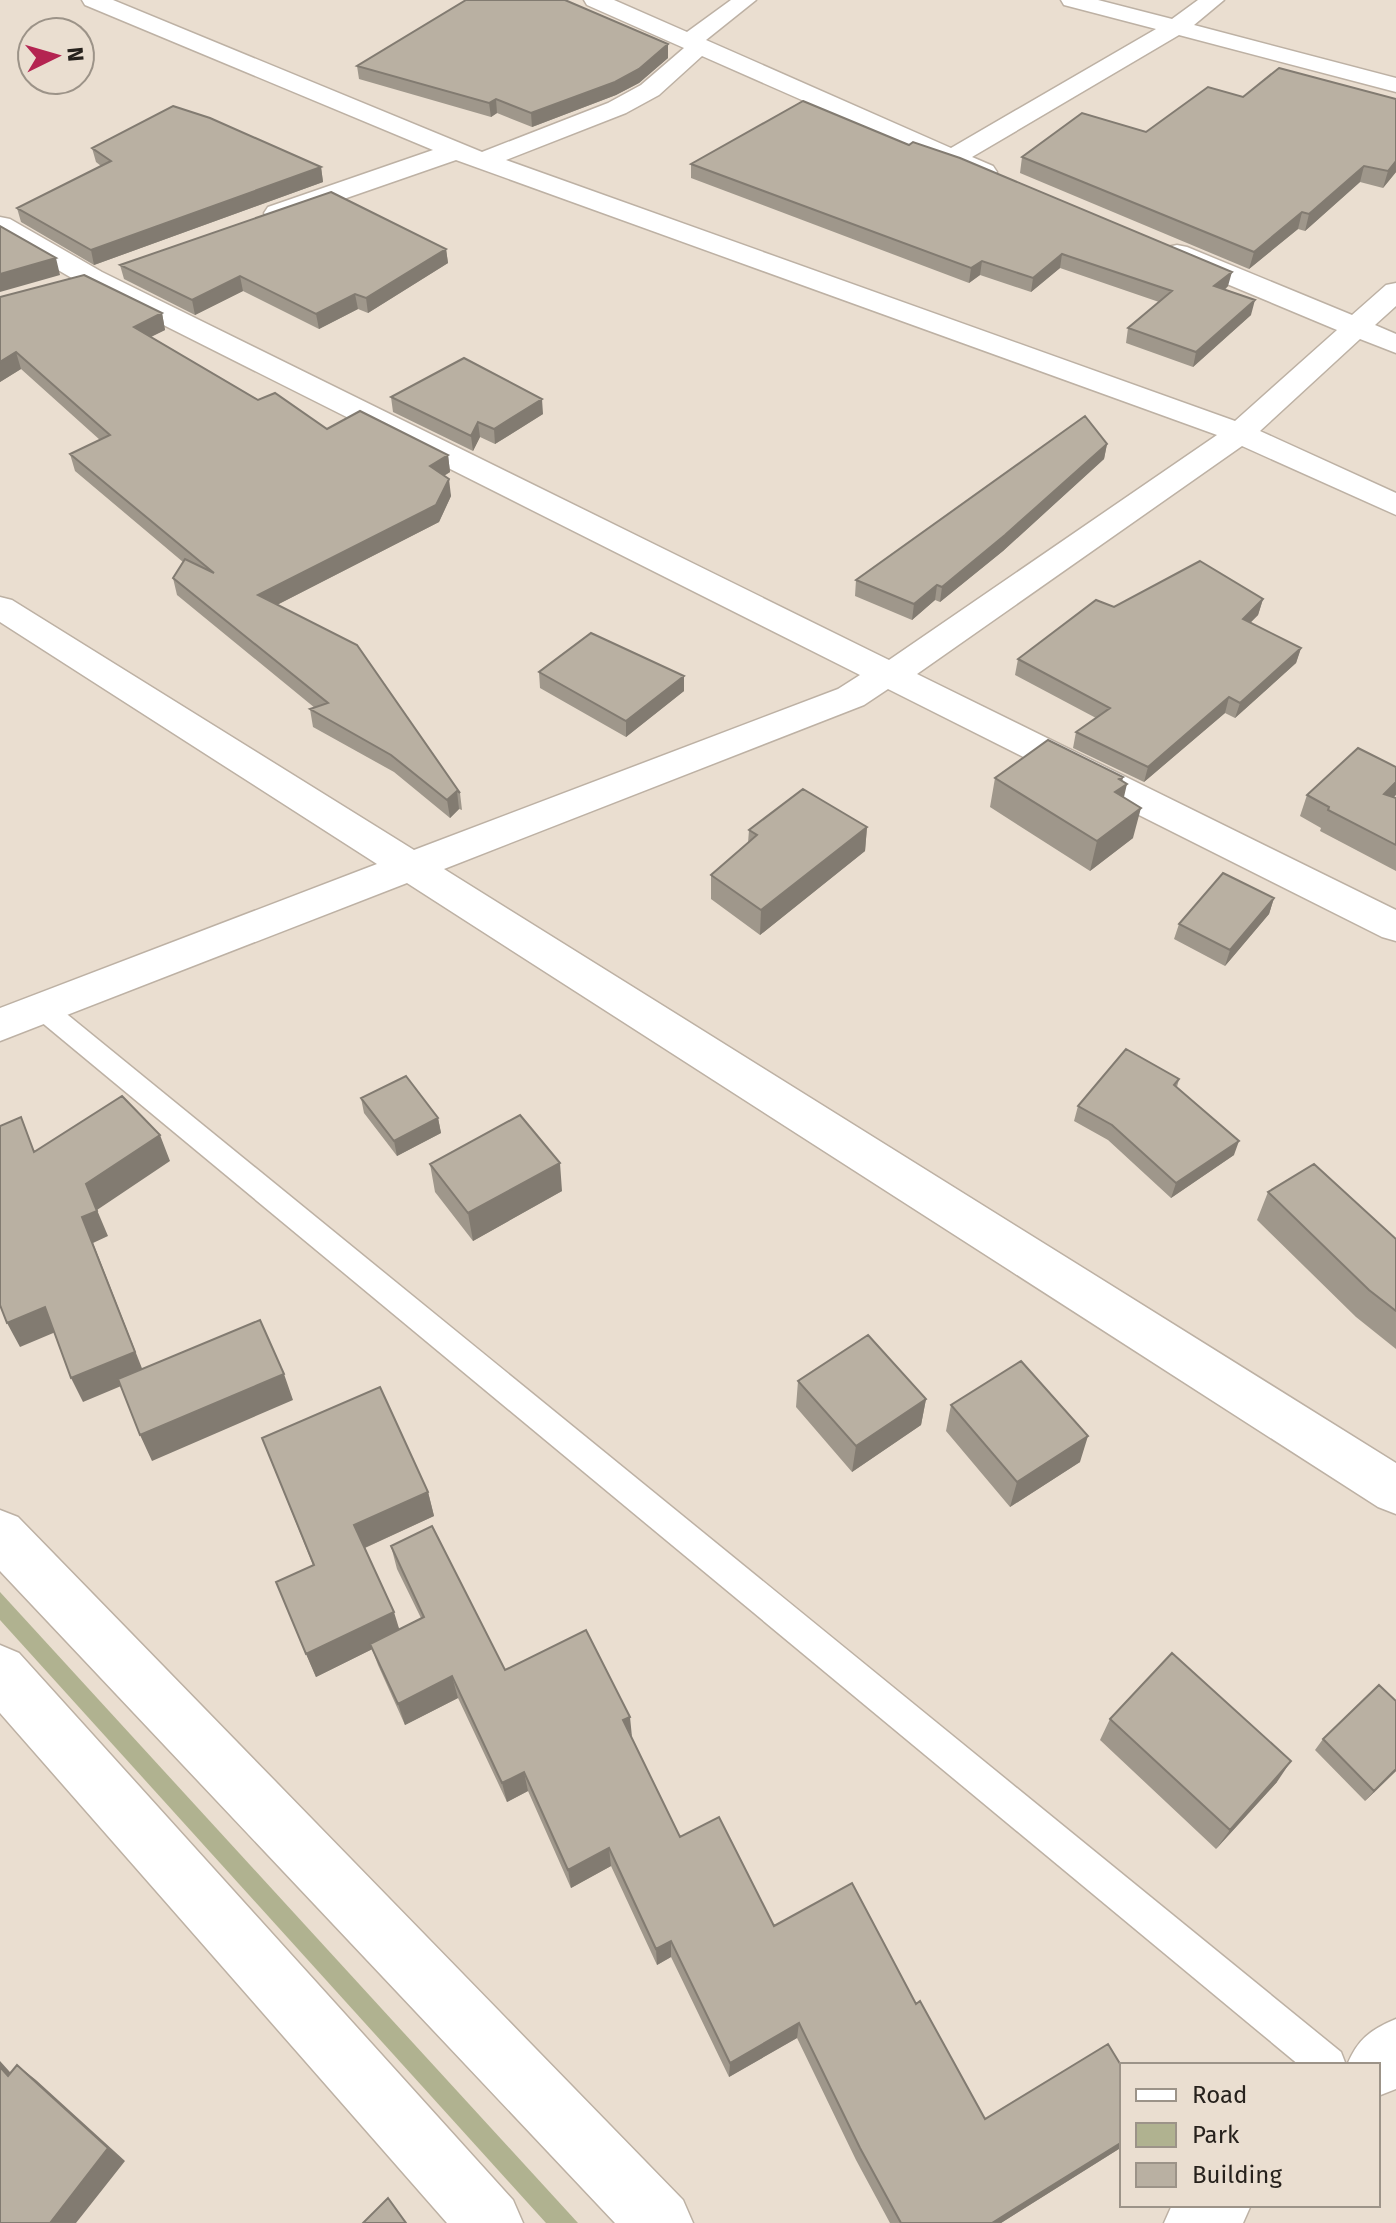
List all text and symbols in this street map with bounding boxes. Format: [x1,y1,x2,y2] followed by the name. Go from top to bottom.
[16,16,96,96] north arrow
[61,46,90,63] text: N
[1120,2063,1380,2207] legend
[1192,2081,1247,2109] text: Road
[1192,2121,1240,2149] text: Park
[1192,2161,1282,2189] text: Building

